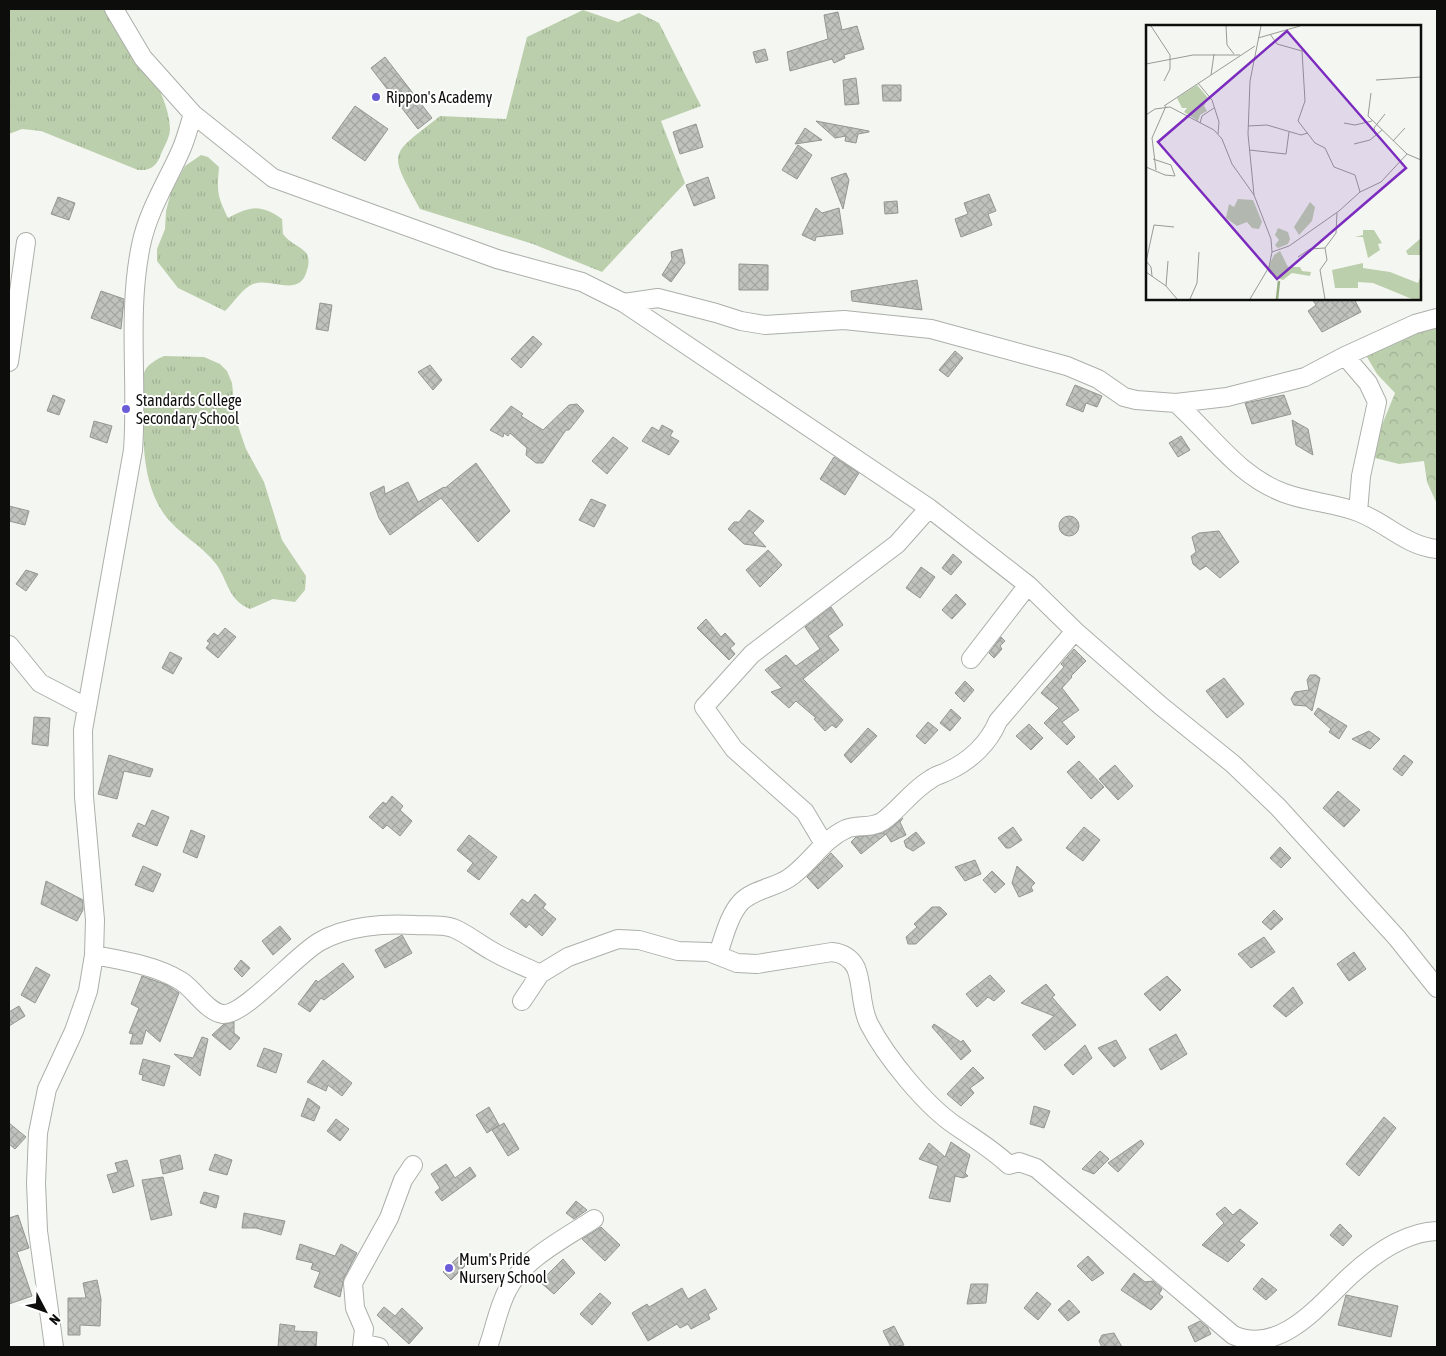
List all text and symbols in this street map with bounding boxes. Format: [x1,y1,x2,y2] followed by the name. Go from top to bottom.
[1146,25,1421,300] inset map
[386,88,493,107] place label: Rippon's Academy
[370,91,382,103] marker: Rippon's Academy
[136,391,242,428] place label: Standards College Secondary School
[120,403,132,415] marker: Standards College Secondary School
[459,1250,548,1287] place label: Mum's Pride Nursery School
[443,1262,455,1274] marker: Mum's Pride Nursery School
[20,1286,70,1336] north arrow
[46,1311,64,1328] text: N

